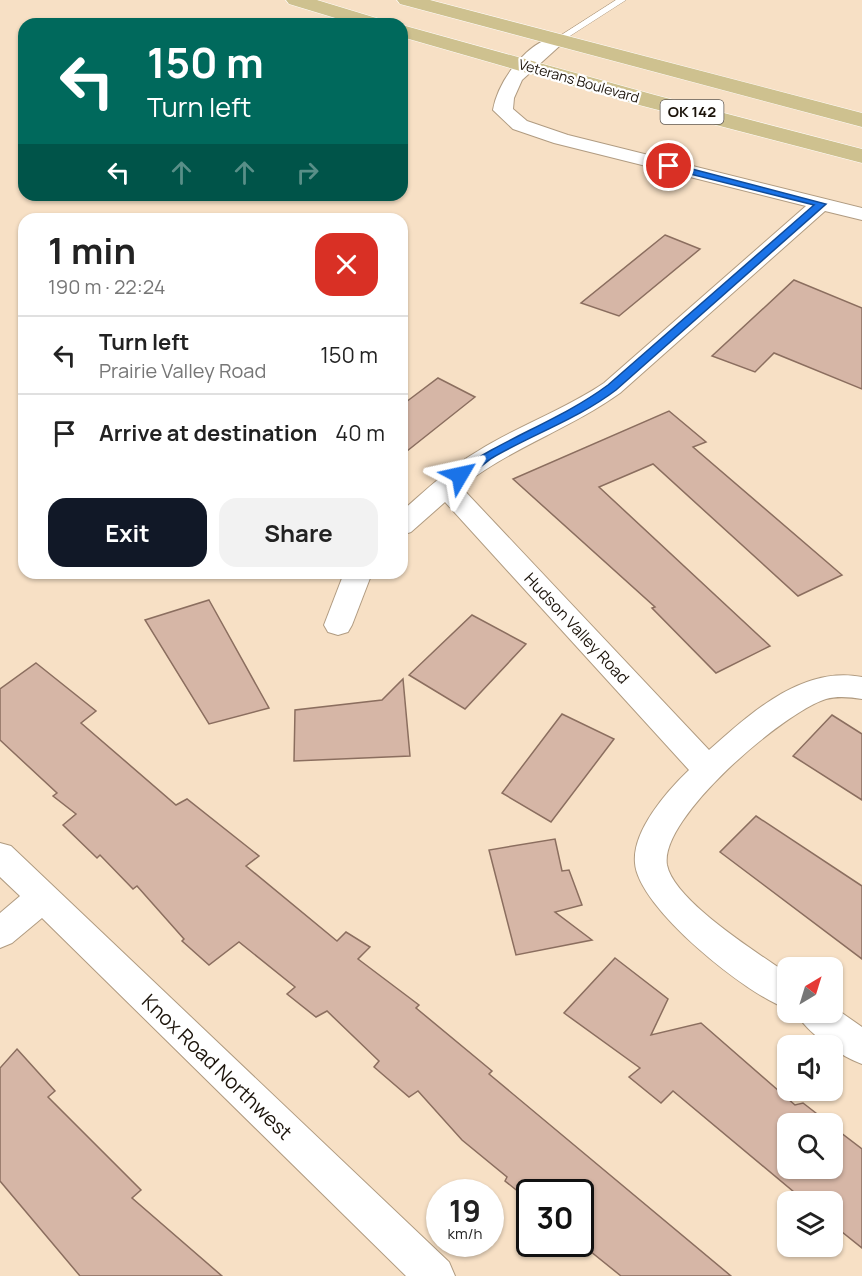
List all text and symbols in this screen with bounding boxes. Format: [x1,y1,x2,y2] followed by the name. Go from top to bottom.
[147,33,264,91] text: 150 m
[48,42,126,120] icon: left
[517,54,642,107] street label: Veterans Boulevard
[147,88,251,125] text: Turn left
[660,100,724,124] road number: OK 142
[643,140,694,191] pin
[652,149,685,182] icon: arrive
[102,156,135,189] icon: left
[165,156,198,189] icon: ahead
[228,156,261,189] icon: ahead
[291,156,324,189] icon: right
[48,226,136,275] text: 1 min
[315,233,378,296] button: close
[48,273,165,300] text: 190 m · 22:24
[99,327,189,357] text: Turn left
[48,339,81,372] icon: left
[320,340,378,370] text: 150 m
[99,357,266,384] text: Prairie Valley Road
[48,417,81,450] icon: arrive
[99,418,317,448] text: Arrive at destination
[335,418,385,448] text: 40 m
[428,443,492,507] position arrow
[48,498,207,567] button: Exit
[219,498,378,567] button: Share
[520,568,634,688] street label: Hudson Valley Road
[777,957,843,1023] north arrow
[777,957,843,1257] map controls
[136,988,298,1145] street label: Knox Road Northwest
[777,1035,843,1101] button: sound
[777,1113,843,1179] button: search
[516,1179,594,1257] speed limit sign: 30
[449,1190,481,1231] text: 19
[777,1191,843,1257] button: layers
[448,1223,482,1244] text: km/h

